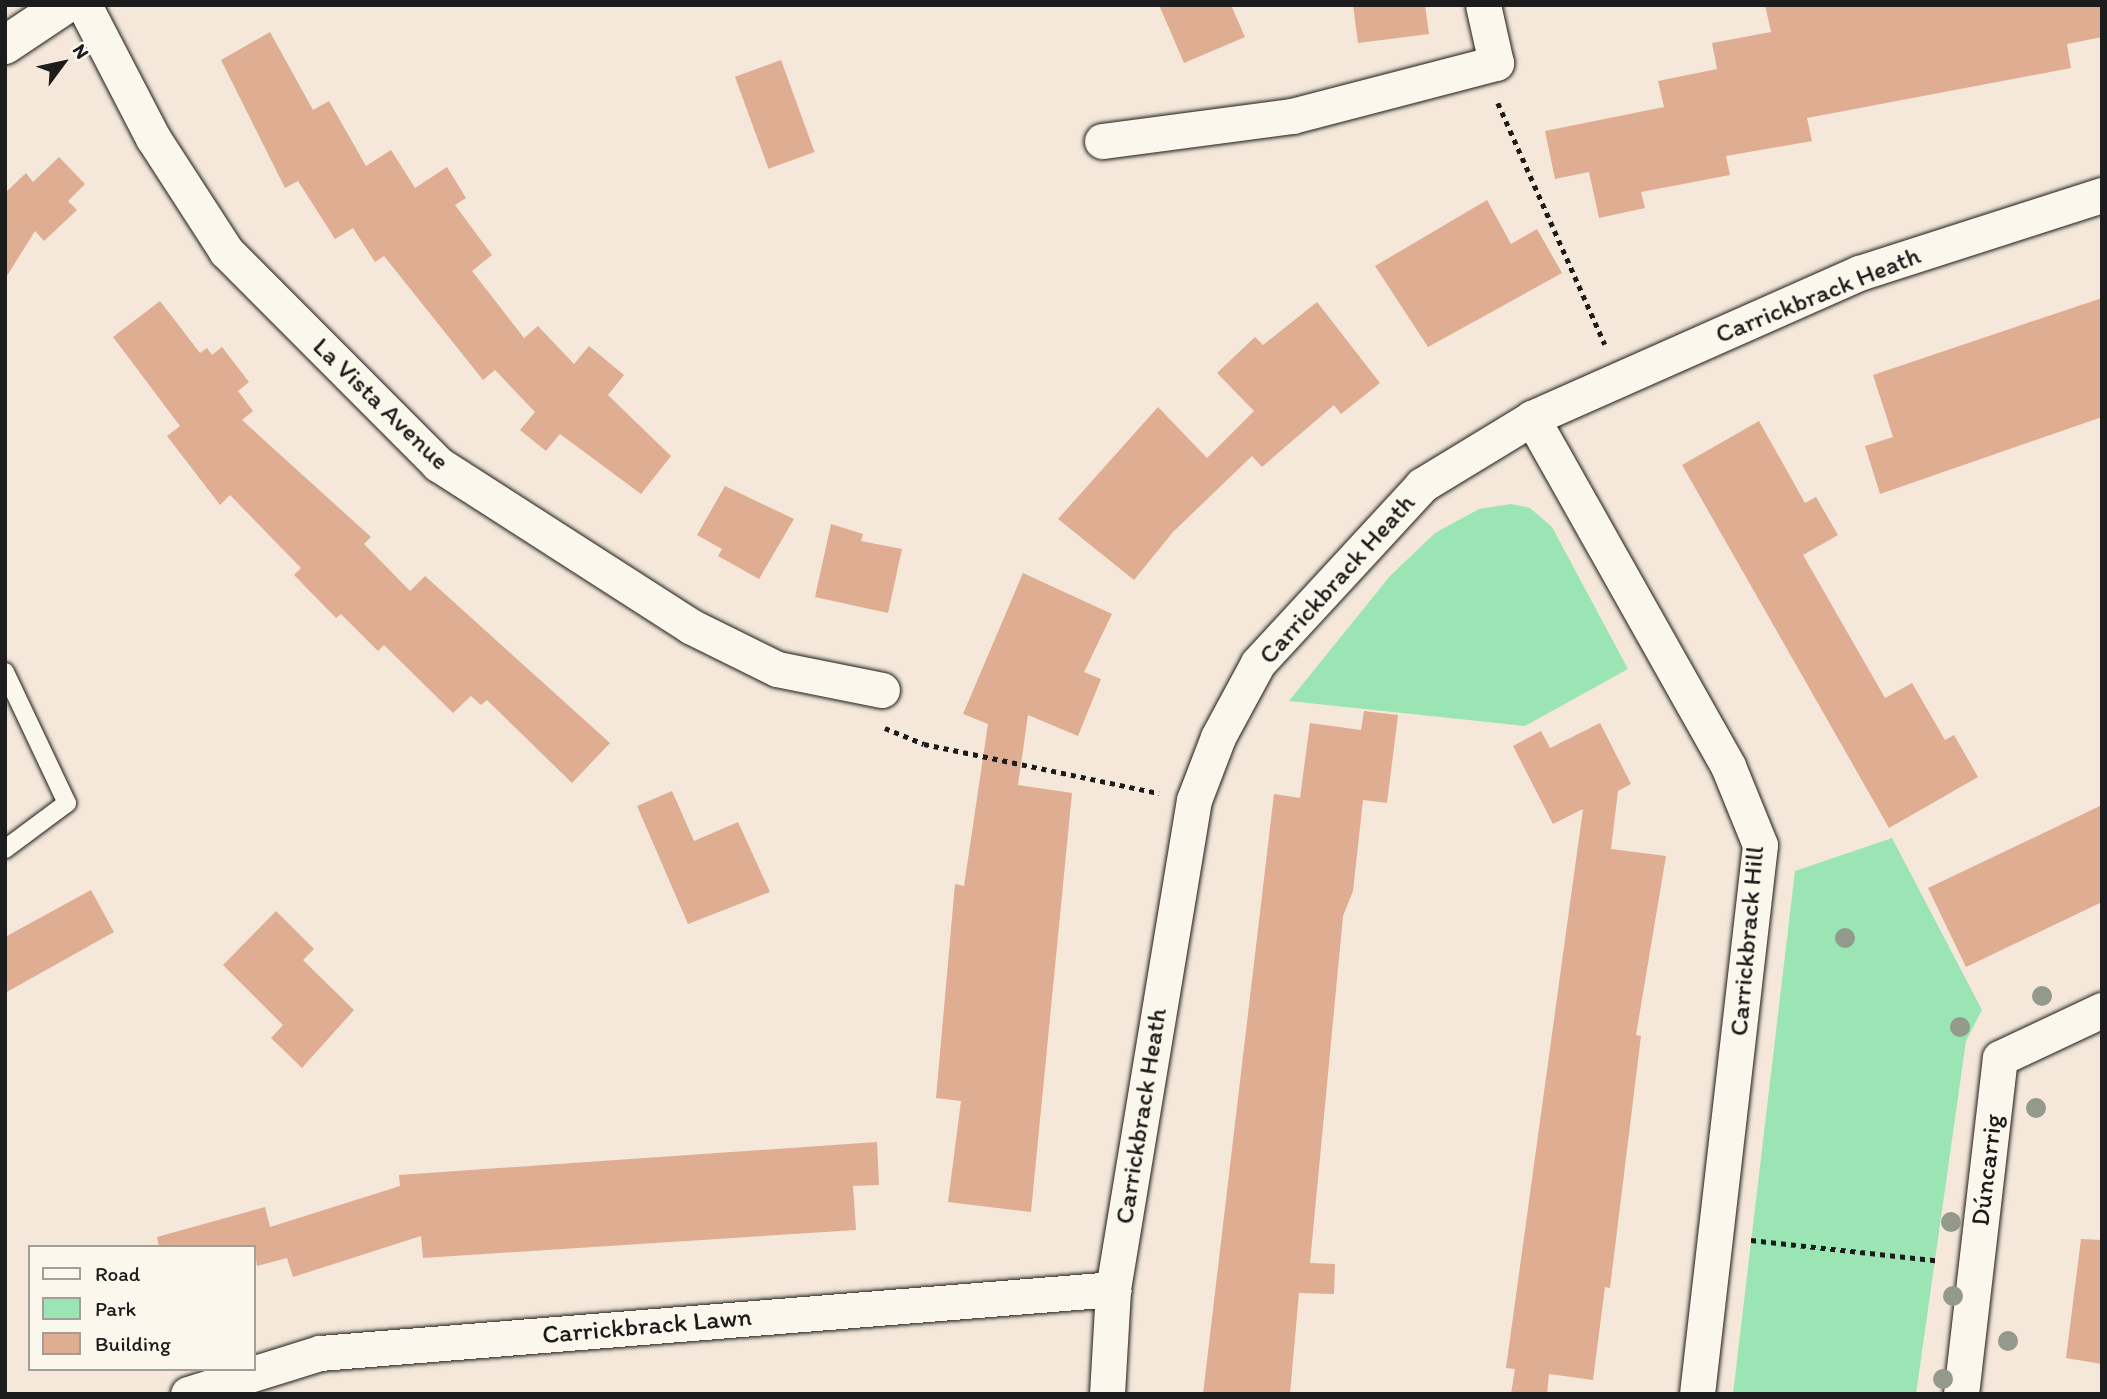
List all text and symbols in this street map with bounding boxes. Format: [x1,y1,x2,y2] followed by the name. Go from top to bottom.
[28,28,98,98] north arrow
[68,40,94,63] text: N
[1711,240,1925,350] street label: Carrickbrack Heath
[307,332,455,476] street label: La Vista Avenue
[1253,488,1421,670] street label: Carrickbrack Heath
[1723,845,1771,1037] street label: Carrickbrack Hill
[1109,1006,1173,1226] street label: Carrickbrack Heath
[1965,1112,2009,1228] street label: Dúncarrig
[28,1245,256,1371] legend
[95,1261,140,1286] text: Road
[95,1296,136,1321] text: Park
[541,1301,753,1351] street label: Carrickbrack Lawn
[95,1331,171,1356] text: Building

